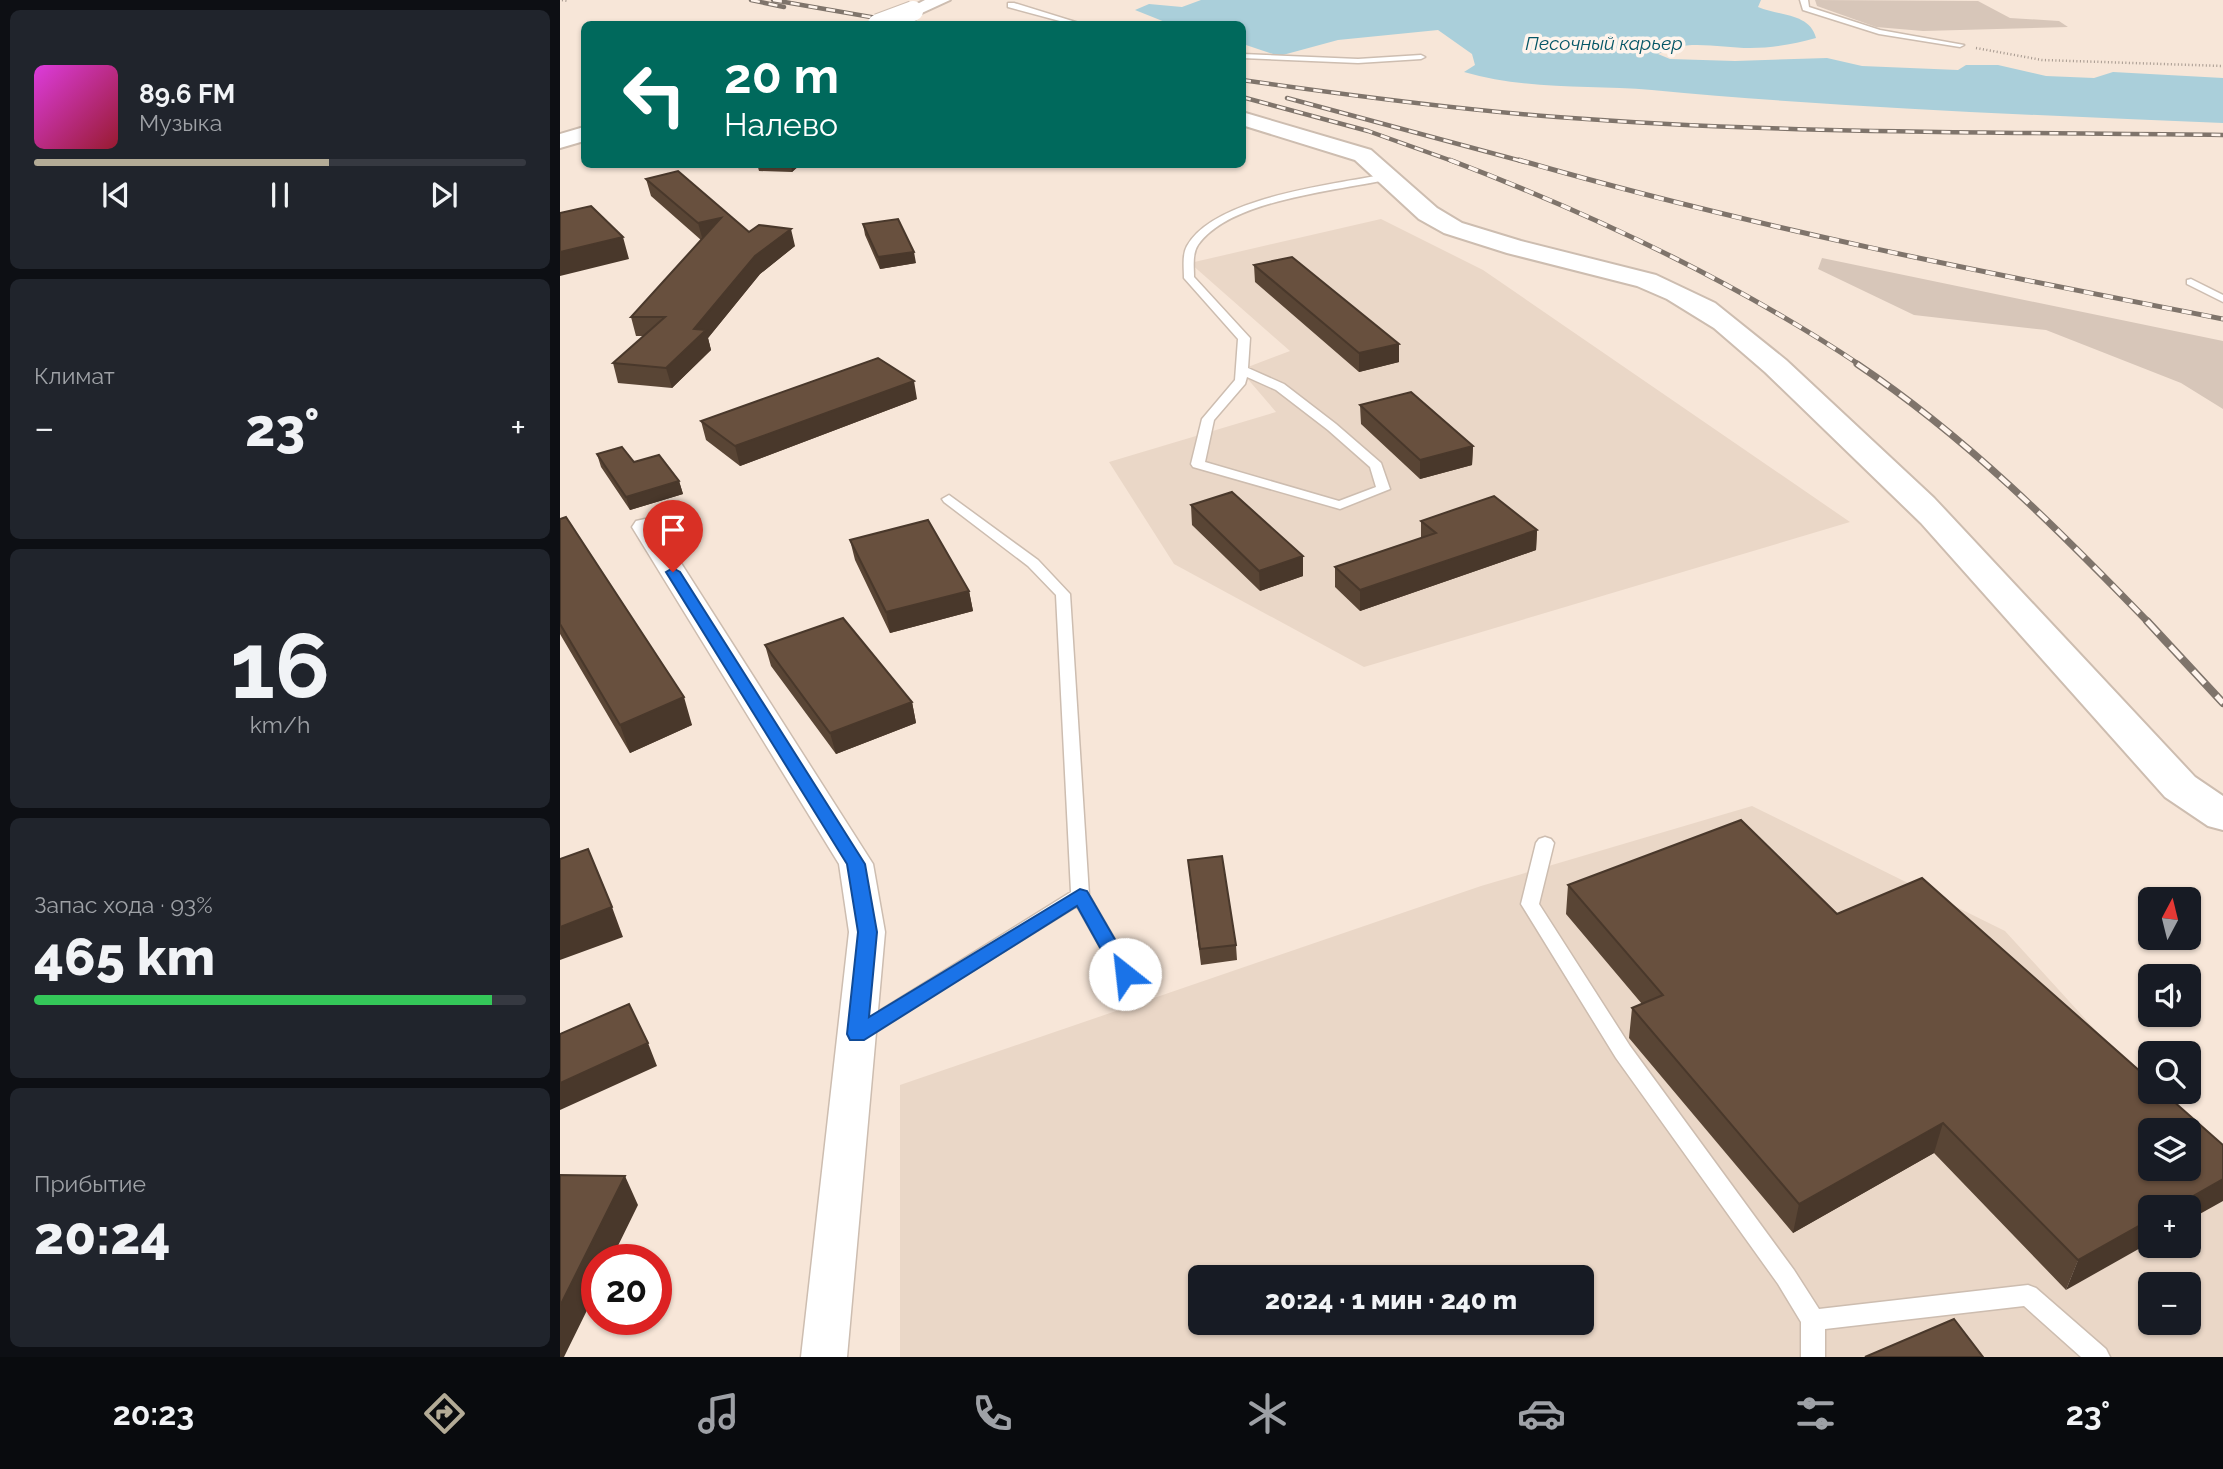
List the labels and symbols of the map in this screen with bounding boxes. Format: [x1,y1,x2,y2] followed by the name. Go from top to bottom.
[1525,32,1683,54] water label: Песочный карьер
[643,500,703,572] pin
[2138,887,2202,950] north arrow
[1088,937,1162,1011] position arrow
[581,1244,672,1335] speed limit sign: 20

